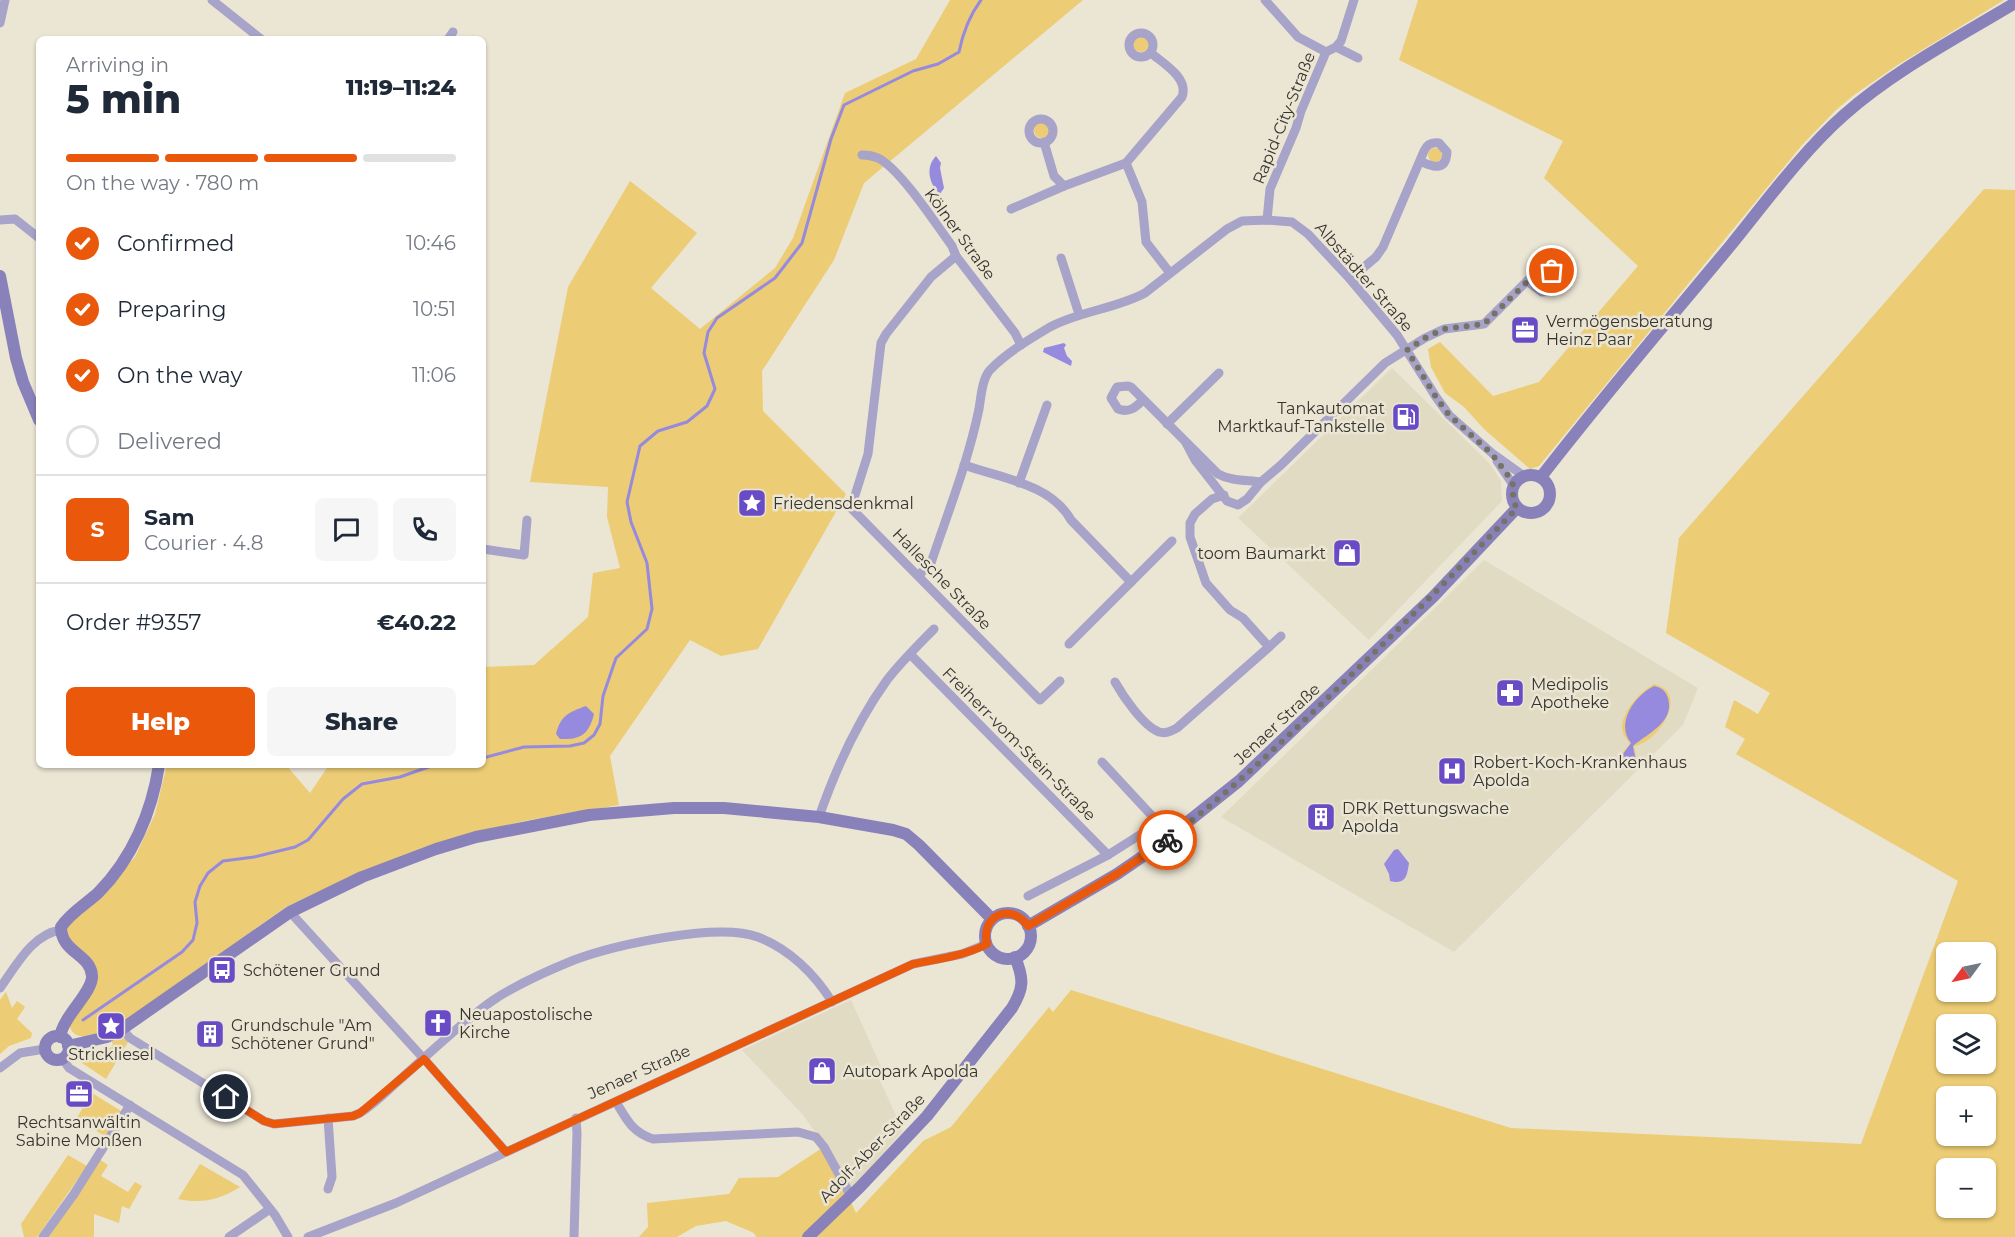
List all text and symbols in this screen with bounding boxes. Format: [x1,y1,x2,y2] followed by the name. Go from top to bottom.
[1249,49,1319,187] street label: Rapid-City-Straße
[66,53,169,77] text: Arriving in
[346,74,456,101] text: 11:19–11:24
[66,75,181,123] text: 5 min
[66,171,259,195] text: On the way · 780 m
[920,185,1000,283] street label: Kölner Straße
[1311,218,1417,336] street label: Albstädter Straße
[66,227,99,260] icon: check
[117,230,234,257] text: Confirmed
[406,231,456,255] text: 10:46
[1526,245,1577,296] pin
[1535,254,1568,287] icon: bag
[66,293,99,326] icon: check
[117,296,226,323] text: Preparing
[413,297,456,321] text: 10:51
[1546,312,1713,349] place label: Vermögensberatung Heinz Paar
[1509,314,1541,346] office icon: Vermögensberatung Heinz Paar
[66,359,99,392] icon: check
[117,362,242,389] text: On the way
[412,363,456,387] text: 11:06
[1217,399,1386,436] place label: Tankautomat Marktkauf-Tankstelle
[1390,401,1422,433] fuel station icon: Tankautomat Marktkauf-Tankstelle
[117,428,222,455] text: Delivered
[736,487,768,519] place icon: Friedensdenkmal
[773,494,914,513] place label: Friedensdenkmal
[315,498,378,561] button: chat
[393,498,456,561] button: phone
[144,504,195,531] text: Sam
[90,516,105,543] text: S
[889,524,995,634] street label: Hallesche Straße
[144,531,263,555] text: Courier · 4.8
[1331,537,1363,569] shop icon: toom Baumarkt
[1198,544,1326,563] place label: toom Baumarkt
[66,609,202,636] text: Order #9357
[377,609,456,636] text: €40.22
[938,663,1100,825] street label: Freiherr-vom-Stein-Straße
[1531,675,1609,712] place label: Medipolis Apotheke
[1494,677,1526,709] pharmacy icon: Medipolis Apotheke
[1230,680,1324,769] street label: Jenaer Straße
[66,687,255,756] button: Help
[267,687,456,756] button: Share
[1473,753,1687,790] place label: Robert-Koch-Krankenhaus Apolda
[1436,755,1468,787] hospital icon: Robert-Koch-Krankenhaus Apolda
[1342,799,1509,836] place label: DRK Rettungswache Apolda
[1305,801,1337,833] building icon: DRK Rettungswache Apolda
[1137,810,1197,870] courier
[1151,824,1184,857] icon: bike
[1936,942,1996,1002] north arrow
[1936,942,1996,1218] map controls
[206,954,238,986] bus stop icon: Schötener Grund
[243,961,381,980] place label: Schötener Grund
[459,1005,593,1042] place label: Neuapostolische Kirche
[422,1007,454,1039] church icon: Neuapostolische Kirche
[95,1010,127,1042] place icon: Strickliesel
[1936,1014,1996,1074] button: layers
[231,1016,375,1053] place label: Grundschule "Am Schötener Grund"
[194,1018,226,1050] building icon: Grundschule "Am Schötener Grund"
[584,1041,693,1103] street label: Jenaer Straße
[68,1045,154,1064] place label: Strickliesel
[806,1055,838,1087] shop icon: Autopark Apolda
[843,1062,979,1081] place label: Autopark Apolda
[200,1071,251,1122] pin
[63,1078,95,1110] office icon: Rechtsanwältin Sabine Monßen
[209,1080,242,1113] icon: home
[1936,1086,1996,1146] button: +
[815,1090,929,1206] street label: Adolf-Aber-Straße
[16,1113,142,1150] place label: Rechtsanwältin Sabine Monßen
[1936,1158,1996,1218] button: −

